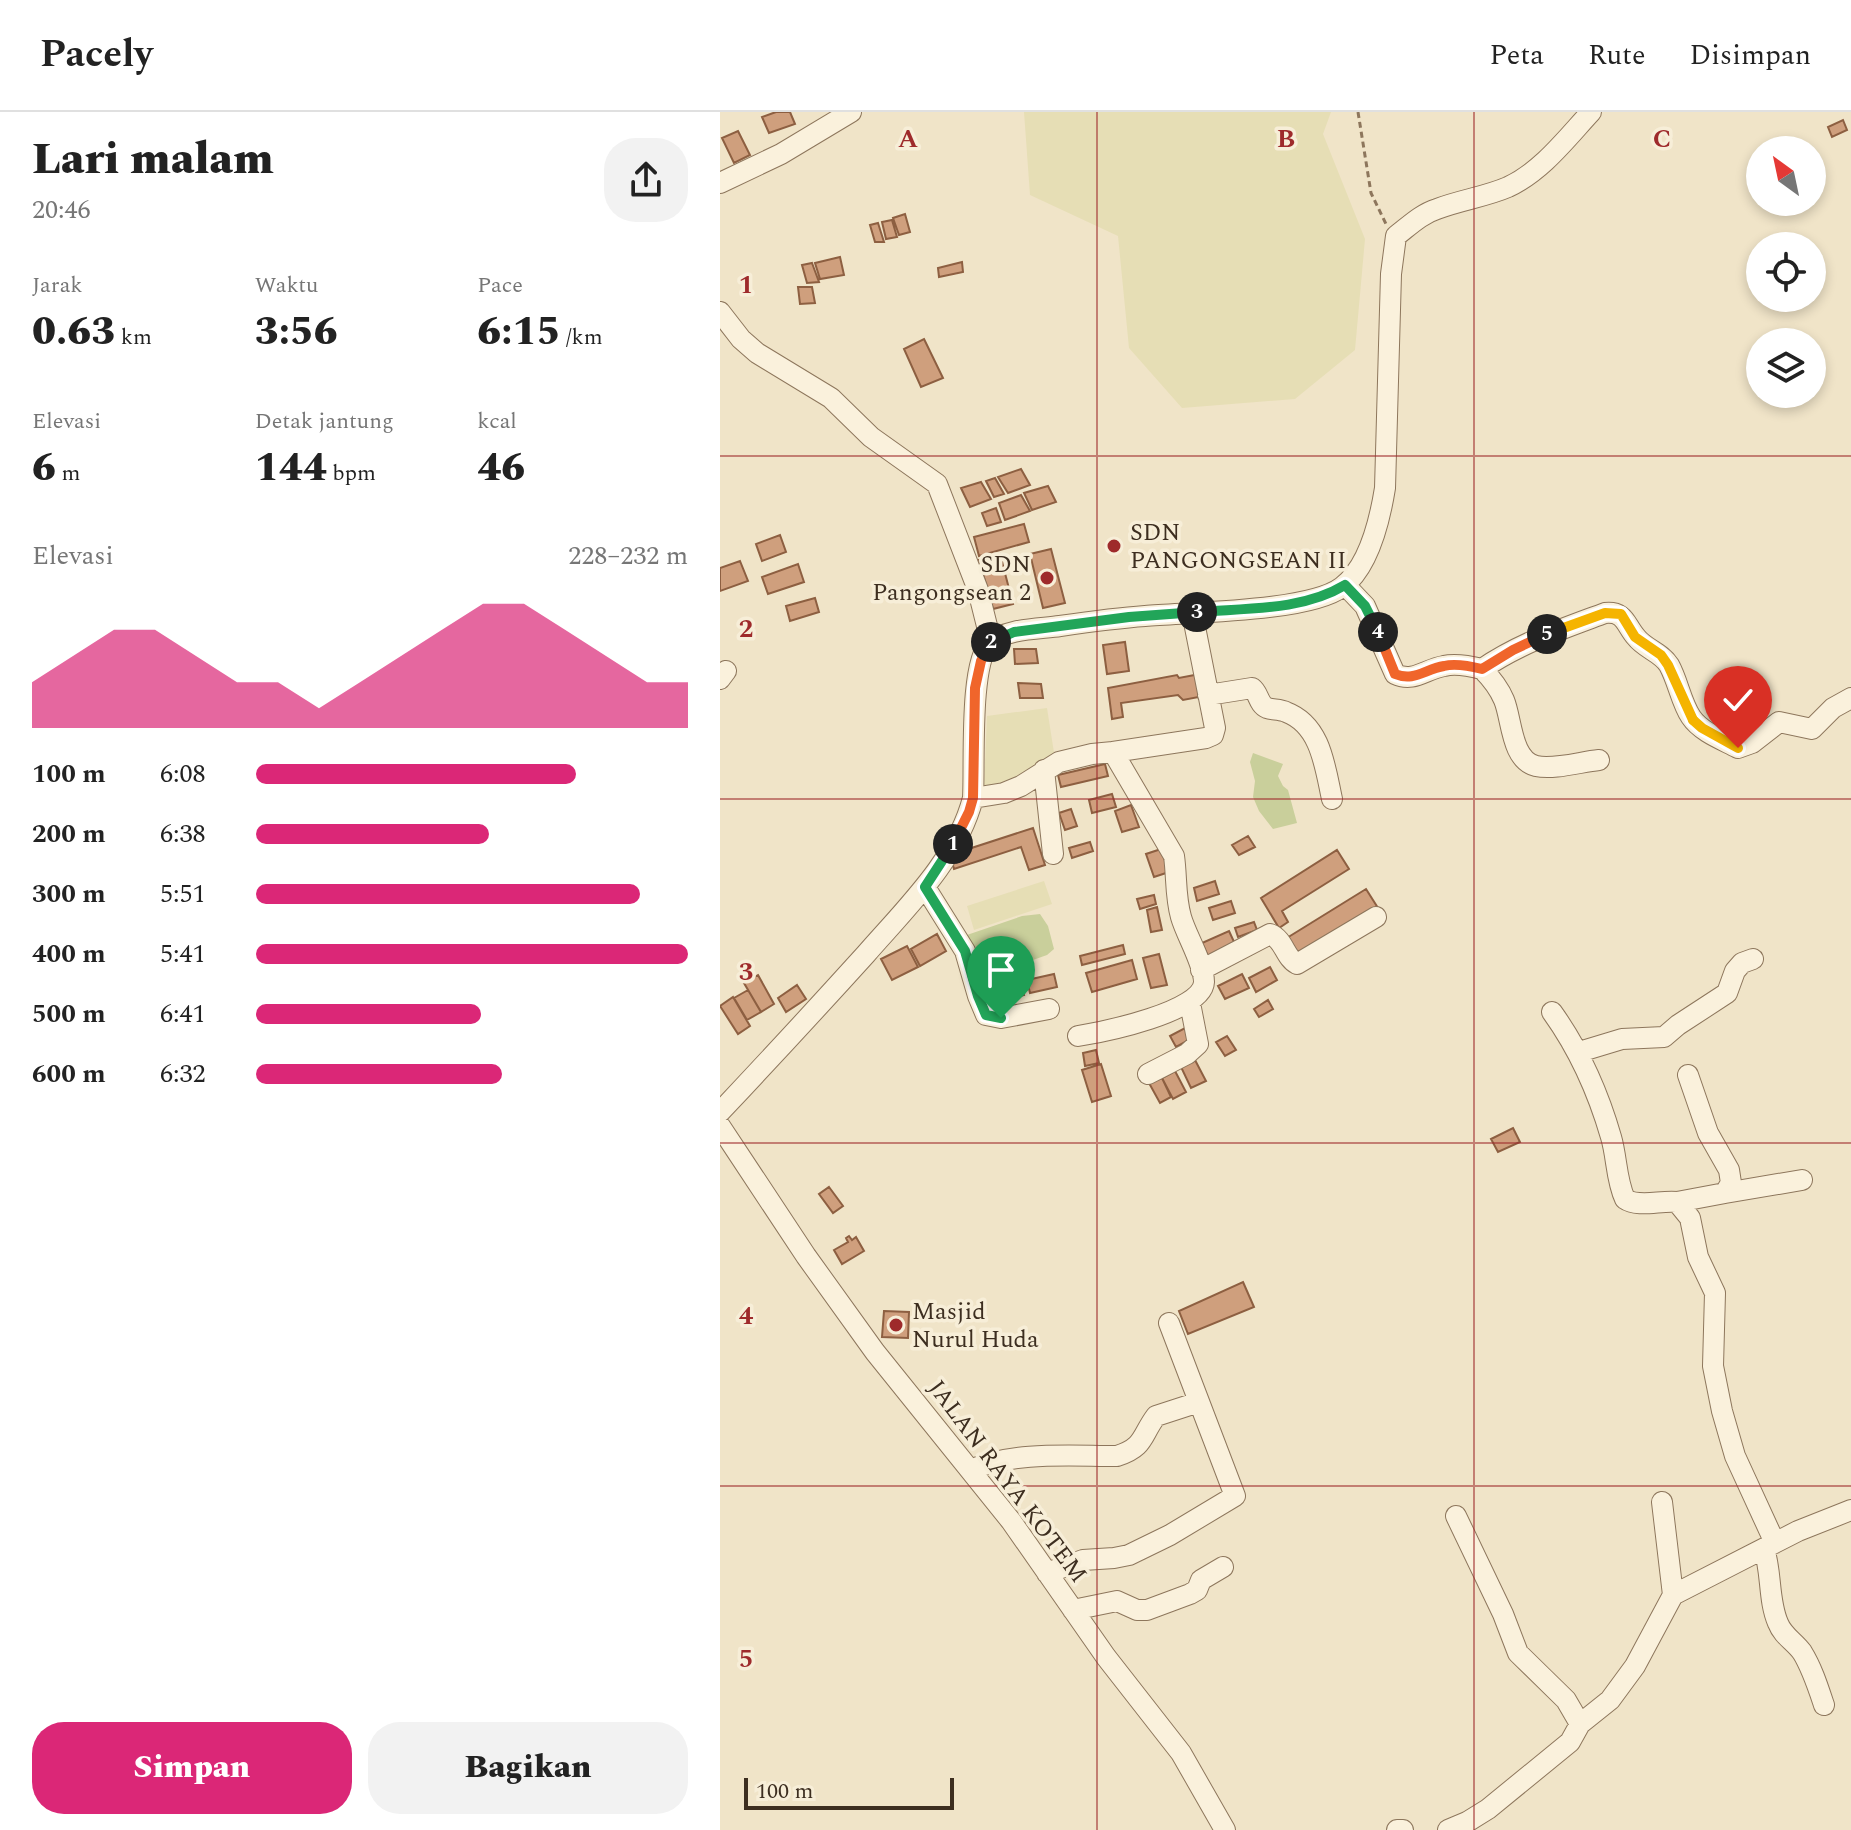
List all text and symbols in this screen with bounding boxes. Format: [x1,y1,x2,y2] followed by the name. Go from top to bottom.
[40,26,153,84] text: Pacely
[1489,34,1544,77] text: Peta
[1588,34,1646,77] text: Rute
[1690,34,1811,77] text: Disimpan
[898,119,918,159] text: A
[1277,119,1295,159] text: B
[1653,119,1671,159] text: C
[32,126,274,193] text: Lari malam
[1746,136,1826,216] north arrow
[1746,136,1826,408] map controls
[604,138,688,222] button: share
[32,190,91,230] text: 20:46
[1746,232,1826,312] button: locate
[739,265,753,305] text: 1
[32,269,83,302] text: Jarak
[255,269,318,302] text: Waktu
[477,269,523,302] text: Pace
[32,302,115,363] text: 0.63
[255,302,338,363] text: 3:56
[477,302,561,363] text: 6:15
[115,321,152,354] text: km
[561,321,603,354] text: /km
[1746,328,1826,408] button: layers
[32,405,101,438] text: Elevasi
[255,405,394,438] text: Detak jantung
[477,405,517,438] text: kcal
[32,438,56,499] text: 6
[255,438,327,499] text: 144
[477,438,525,499] text: 46
[56,457,80,490] text: m
[327,457,376,490] text: bpm
[1130,515,1346,579] place label: SDN PANGONGSEAN II
[32,536,114,576] text: Elevasi
[568,536,688,576] text: 228–232 m
[1105,537,1123,555] marker: SDN PANGONGSEAN II
[872,547,1031,611] place label: SDN Pangongsean 2
[1038,569,1056,587] marker: SDN Pangongsean 2
[1177,592,1217,632] pin: 3
[1191,595,1203,628] text: 3
[739,609,753,649] text: 2
[1358,612,1398,652] pin: 4
[1527,614,1567,654] pin: 5
[1372,615,1384,648] text: 4
[1541,617,1553,650] text: 5
[971,622,1011,662] pin: 2
[985,625,997,658] text: 2
[1704,666,1772,748] pin
[1716,678,1760,722] icon: check
[32,754,106,794] text: 100 m
[160,754,206,794] text: 6:08
[32,814,106,854] text: 200 m
[160,814,206,854] text: 6:38
[933,824,973,864] pin: 1
[947,827,959,860] text: 1
[32,874,106,914] text: 300 m
[160,874,206,914] text: 5:51
[32,934,106,974] text: 400 m
[160,934,206,974] text: 5:41
[967,936,1035,1018] pin
[979,948,1023,992] icon: arrive
[739,952,753,992] text: 3
[32,994,106,1034] text: 500 m
[160,994,206,1034] text: 6:41
[32,1054,106,1094] text: 600 m
[160,1054,206,1094] text: 6:32
[912,1294,1039,1358] place label: Masjid Nurul Huda
[739,1296,754,1336] text: 4
[887,1316,905,1334] marker: Masjid Nurul Huda
[919,1373,1096,1591] street label: JALAN RAYA KOTEM
[739,1639,753,1679] text: 5
[32,1722,352,1814] button: Simpan
[368,1722,688,1814] button: Bagikan
[744,1774,954,1810] scale bar
[756,1775,813,1808] text: 100 m

